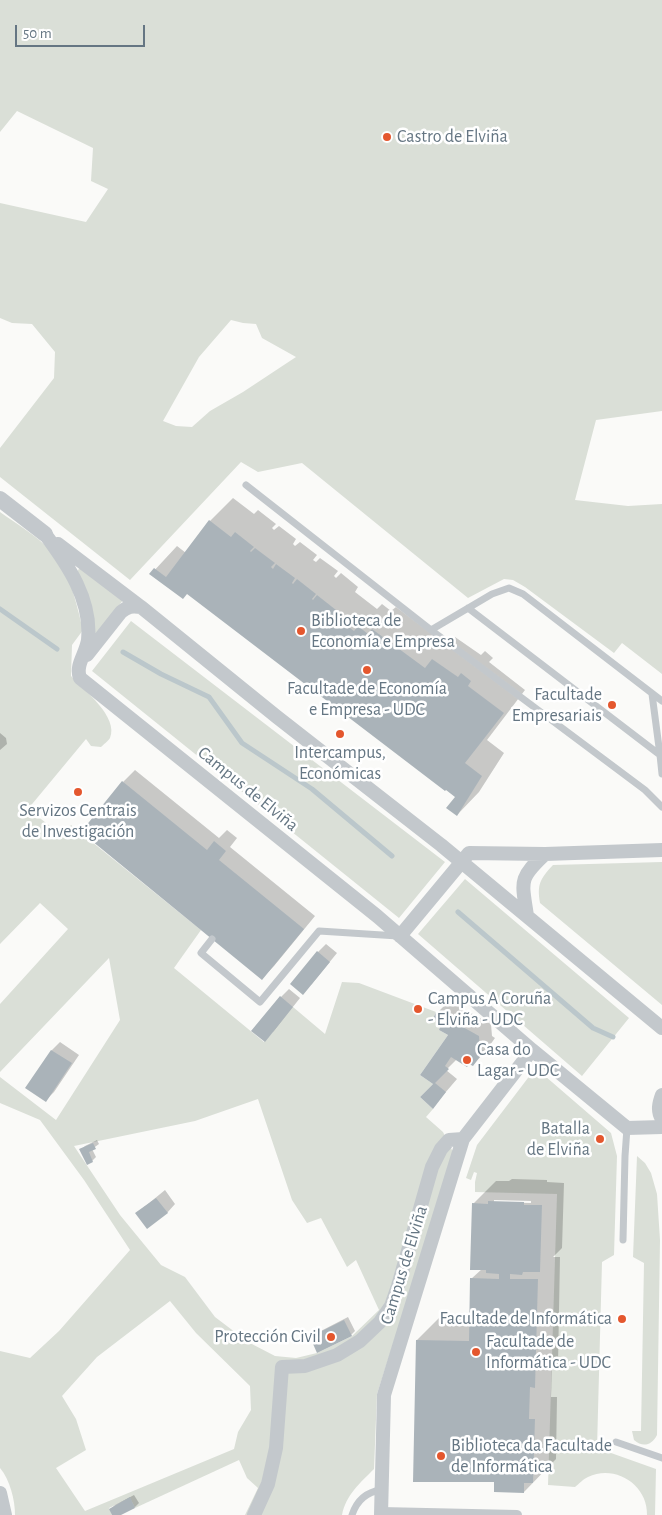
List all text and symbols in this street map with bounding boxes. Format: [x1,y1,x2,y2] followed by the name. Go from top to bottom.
[18,15,148,47] scale bar
[23,26,52,41] text: 50 m
[397,126,508,148] place label: Castro de Elviña
[381,131,393,143] marker: Castro de Elviña
[311,610,455,652] place label: Biblioteca de Economía e Empresa
[295,625,307,637] marker: Biblioteca de Economía e Empresa
[361,664,373,676] marker: Facultade de Economía e Empresa - UDC
[287,678,447,721] place label: Facultade de Economía e Empresa - UDC
[512,684,602,726] place label: Facultade Empresariais
[606,699,618,711] marker: Facultade Empresariais
[334,728,346,740] marker: Intercampus, Económicas
[193,742,303,836] street label: Campus de Elviña
[294,742,386,784] place label: Intercampus, Económicas
[72,786,84,798] marker: Servizos Centrais de Investigación
[19,800,137,842] place label: Servizos Centrais de Investigación
[428,988,551,1030] place label: Campus A Coruña - Elviña - UDC
[412,1003,424,1015] marker: Campus A Coruña - Elviña - UDC
[477,1039,559,1082] place label: Casa do Lagar - UDC
[461,1054,473,1066] marker: Casa do Lagar - UDC
[527,1118,590,1160] place label: Batalla de Elviña
[594,1133,606,1145] marker: Batalla de Elviña
[376,1203,432,1327] street label: Campus de Elviña
[439,1308,612,1330] place label: Facultade de Informática
[616,1313,628,1325] marker: Facultade de Informática
[214,1326,321,1348] place label: Protección Civil
[325,1331,337,1343] marker: Protección Civil
[486,1331,611,1374] place label: Facultade de Informática - UDC
[470,1346,482,1358] marker: Facultade de Informática - UDC
[451,1435,612,1478] place label: Biblioteca da Facultade de Informática
[435,1450,447,1462] marker: Biblioteca da Facultade de Informática

